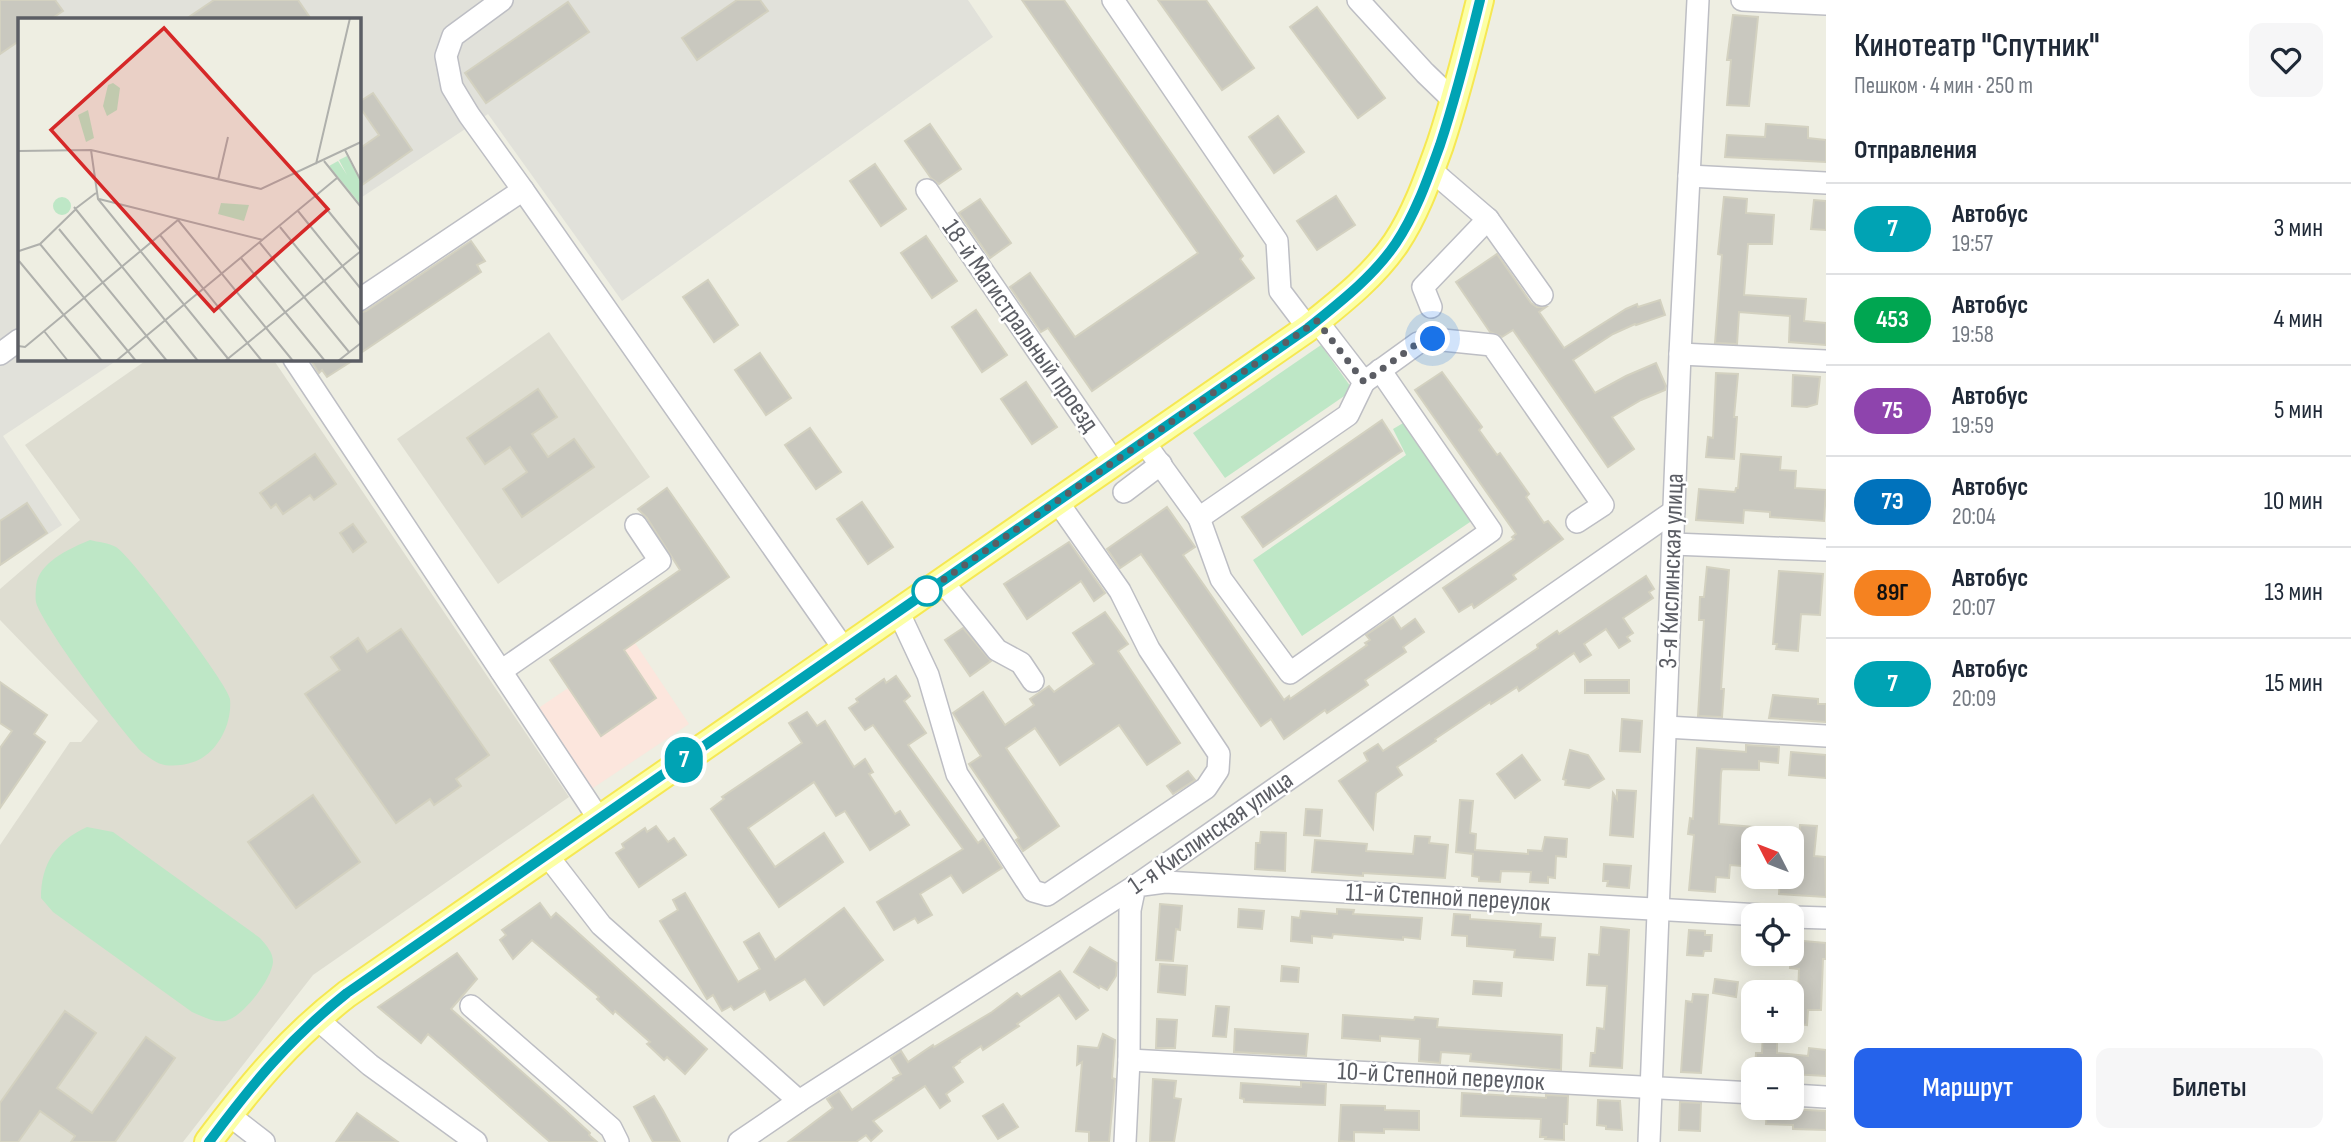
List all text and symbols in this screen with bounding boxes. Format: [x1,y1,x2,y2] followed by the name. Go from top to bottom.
[18,18,360,360] inset map
[2249,23,2323,97] button: heart
[1854,26,2100,66] text: Кинотеатр "Спутник"
[1854,72,2033,100] text: Пешком · 4 мин · 250 m
[1854,135,1977,166] text: Отправления
[1952,199,2028,230] text: Автобус
[2274,213,2323,244] text: 3 мин
[935,214,1105,438] street label: 18-й Магистральный проезд
[1887,214,1898,243] text: 7
[1952,230,1993,258] text: 19:57
[1952,290,2028,321] text: Автобус
[2274,304,2323,335] text: 4 мин
[1876,305,1909,334] text: 453
[1415,321,1450,356] your location
[1952,321,1994,349] text: 19:58
[1952,381,2028,412] text: Автобус
[2274,395,2323,426] text: 5 мин
[1882,396,1903,425] text: 75
[1952,412,1994,440] text: 19:59
[1952,472,2028,503] text: Автобус
[1653,473,1691,669] street label: 3-я Кислинская улица
[2264,486,2323,517] text: 10 мин
[1881,487,1904,516] text: 7Э
[1952,503,1996,531] text: 20:04
[1952,563,2028,594] text: Автобус
[912,576,942,606] unlabelled marker
[2264,577,2323,608] text: 13 мин
[1877,578,1908,607] text: 89Г
[1952,594,1995,622] text: 20:07
[1952,654,2028,685] text: Автобус
[2265,668,2323,699] text: 15 мин
[1887,669,1898,698] text: 7
[1952,685,1996,713] text: 20:09
[661,737,707,783] line badge: 7
[679,745,689,774] text: 7
[1123,765,1299,901] street label: 1-я Кислинская улица
[1741,826,1804,889] north arrow
[1741,826,1804,1120] map controls
[1345,877,1551,919] street label: 11-й Степной переулок
[1741,903,1804,966] button: locate
[1741,980,1804,1043] button: +
[1854,1048,2082,1128] button: Маршрут
[2096,1048,2323,1128] button: Билеты
[1337,1056,1546,1098] street label: 10-й Степной переулок
[1741,1057,1804,1120] button: −

